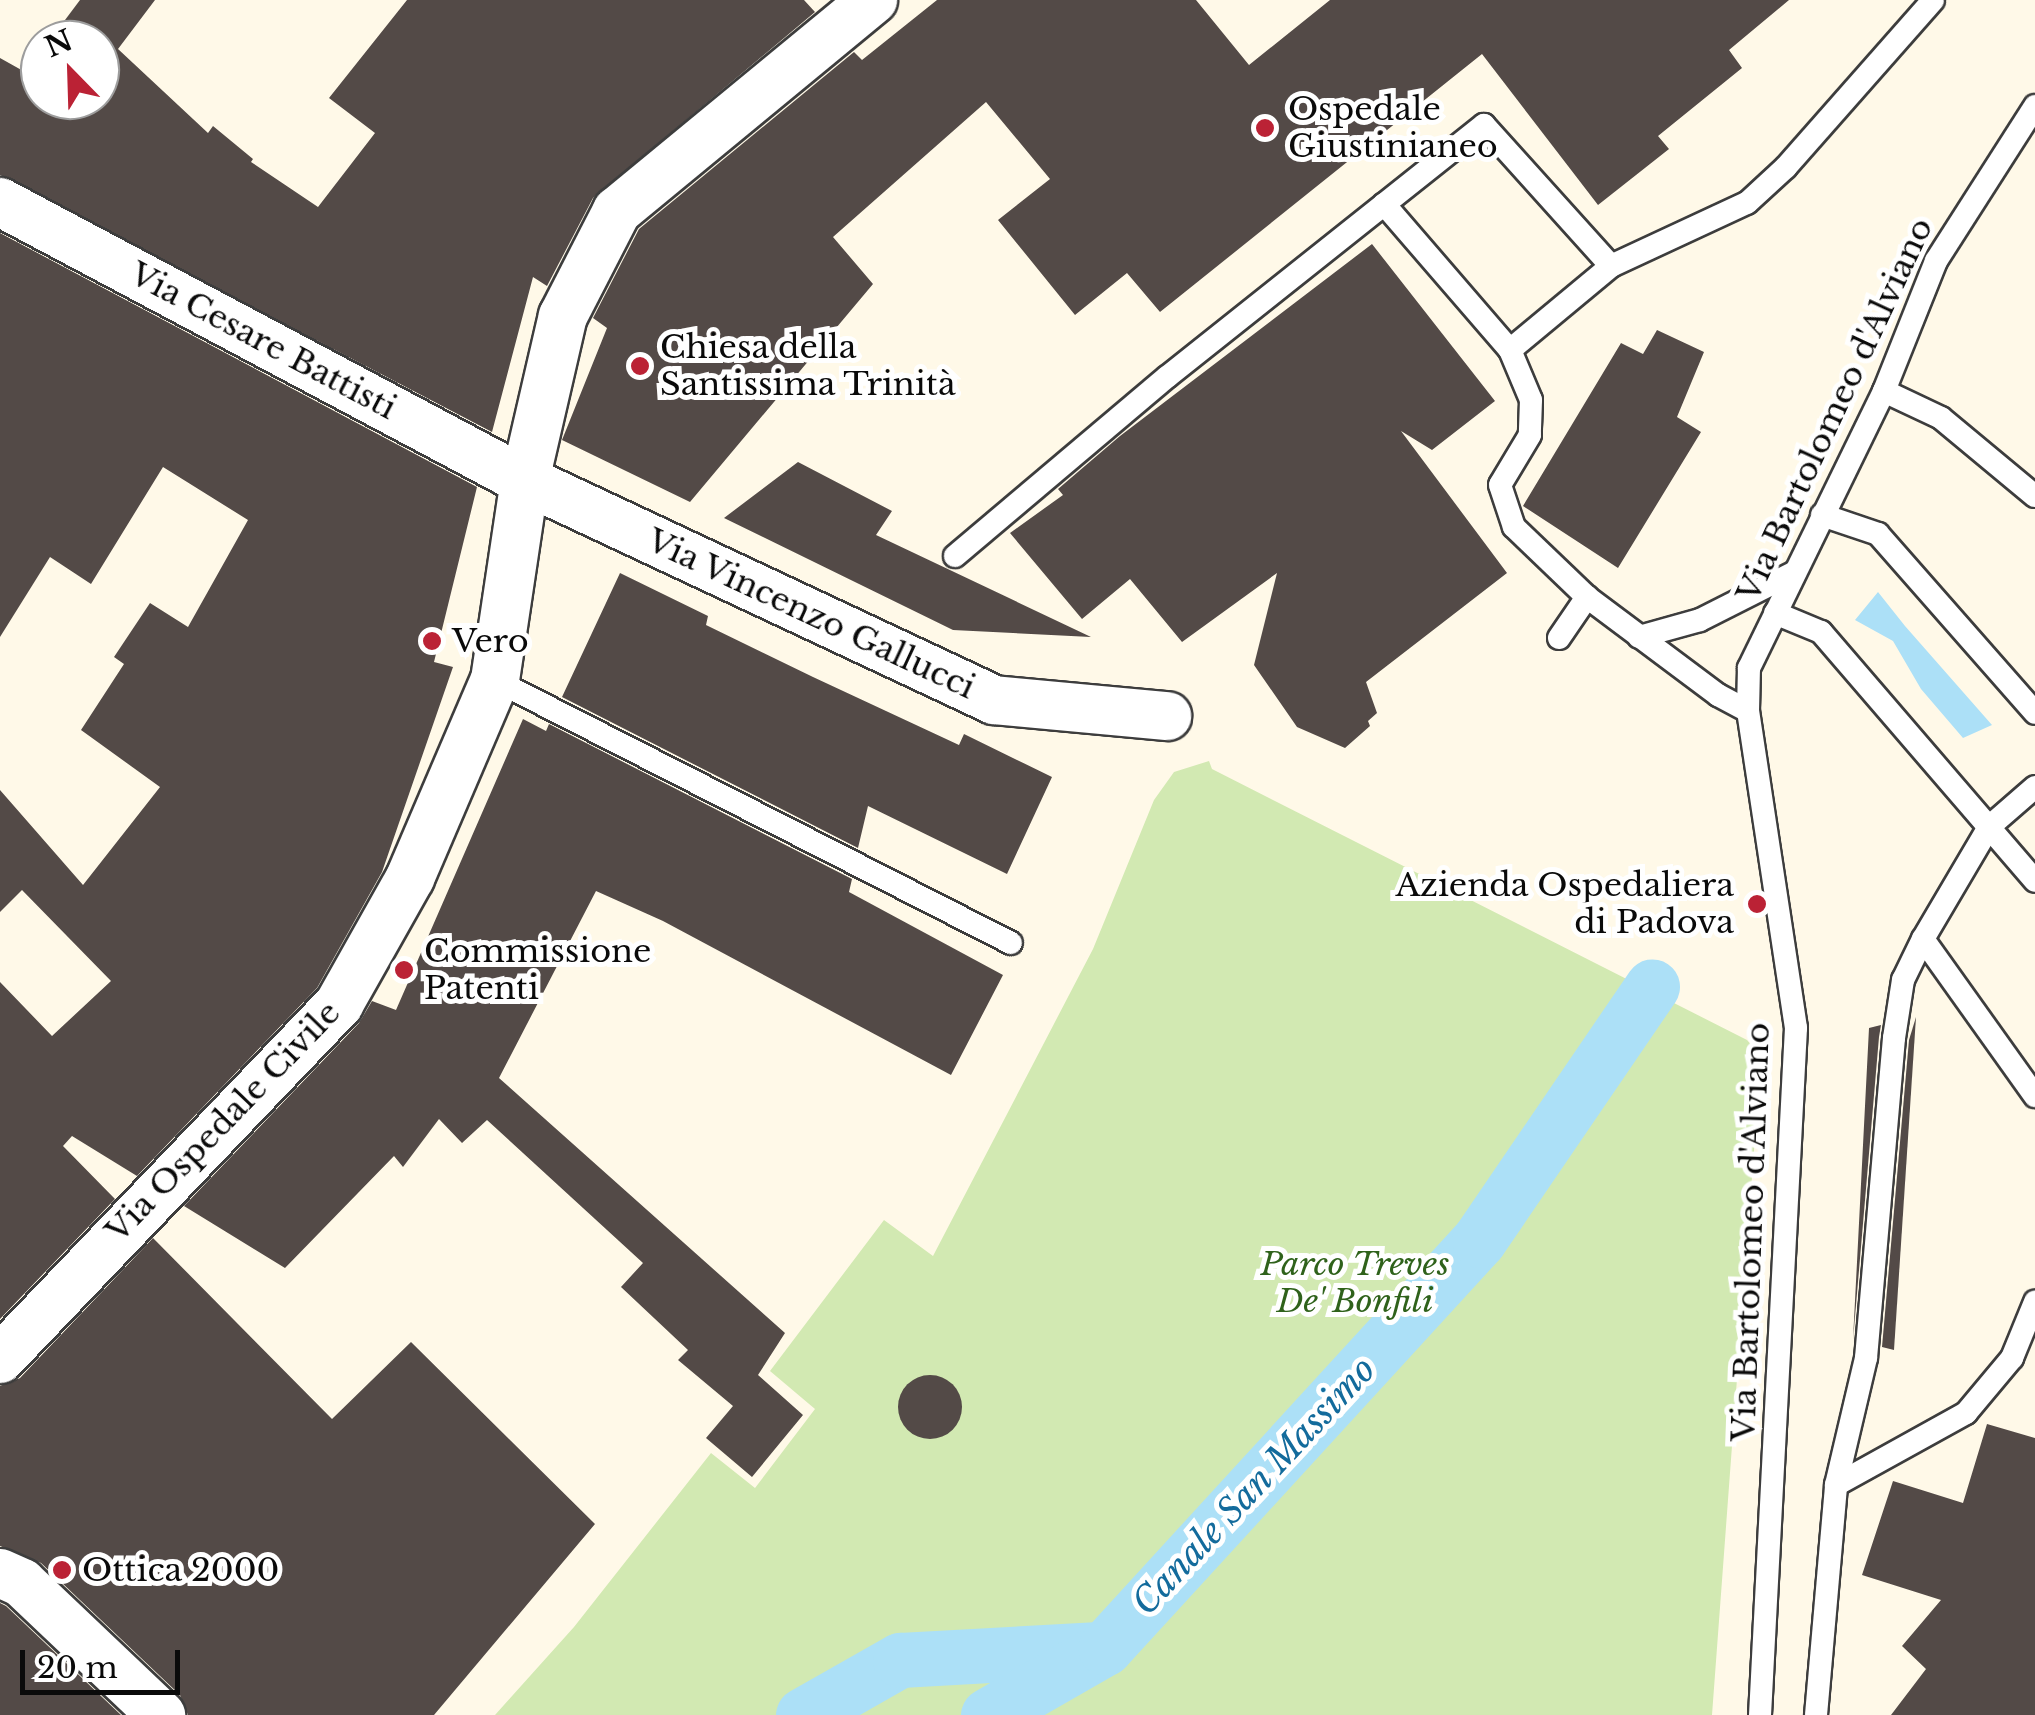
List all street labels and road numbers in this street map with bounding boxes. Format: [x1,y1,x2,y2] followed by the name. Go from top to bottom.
[1729,212,1941,608] street label: Via Bartolomeo d'Alviano
[123,255,403,427] street label: Via Cesare Battisti
[640,521,982,707] street label: Via Vincenzo Gallucci
[98,994,348,1250] street label: Via Ospedale Civile
[1724,1022,1778,1442] street label: Via Bartolomeo d'Alviano

